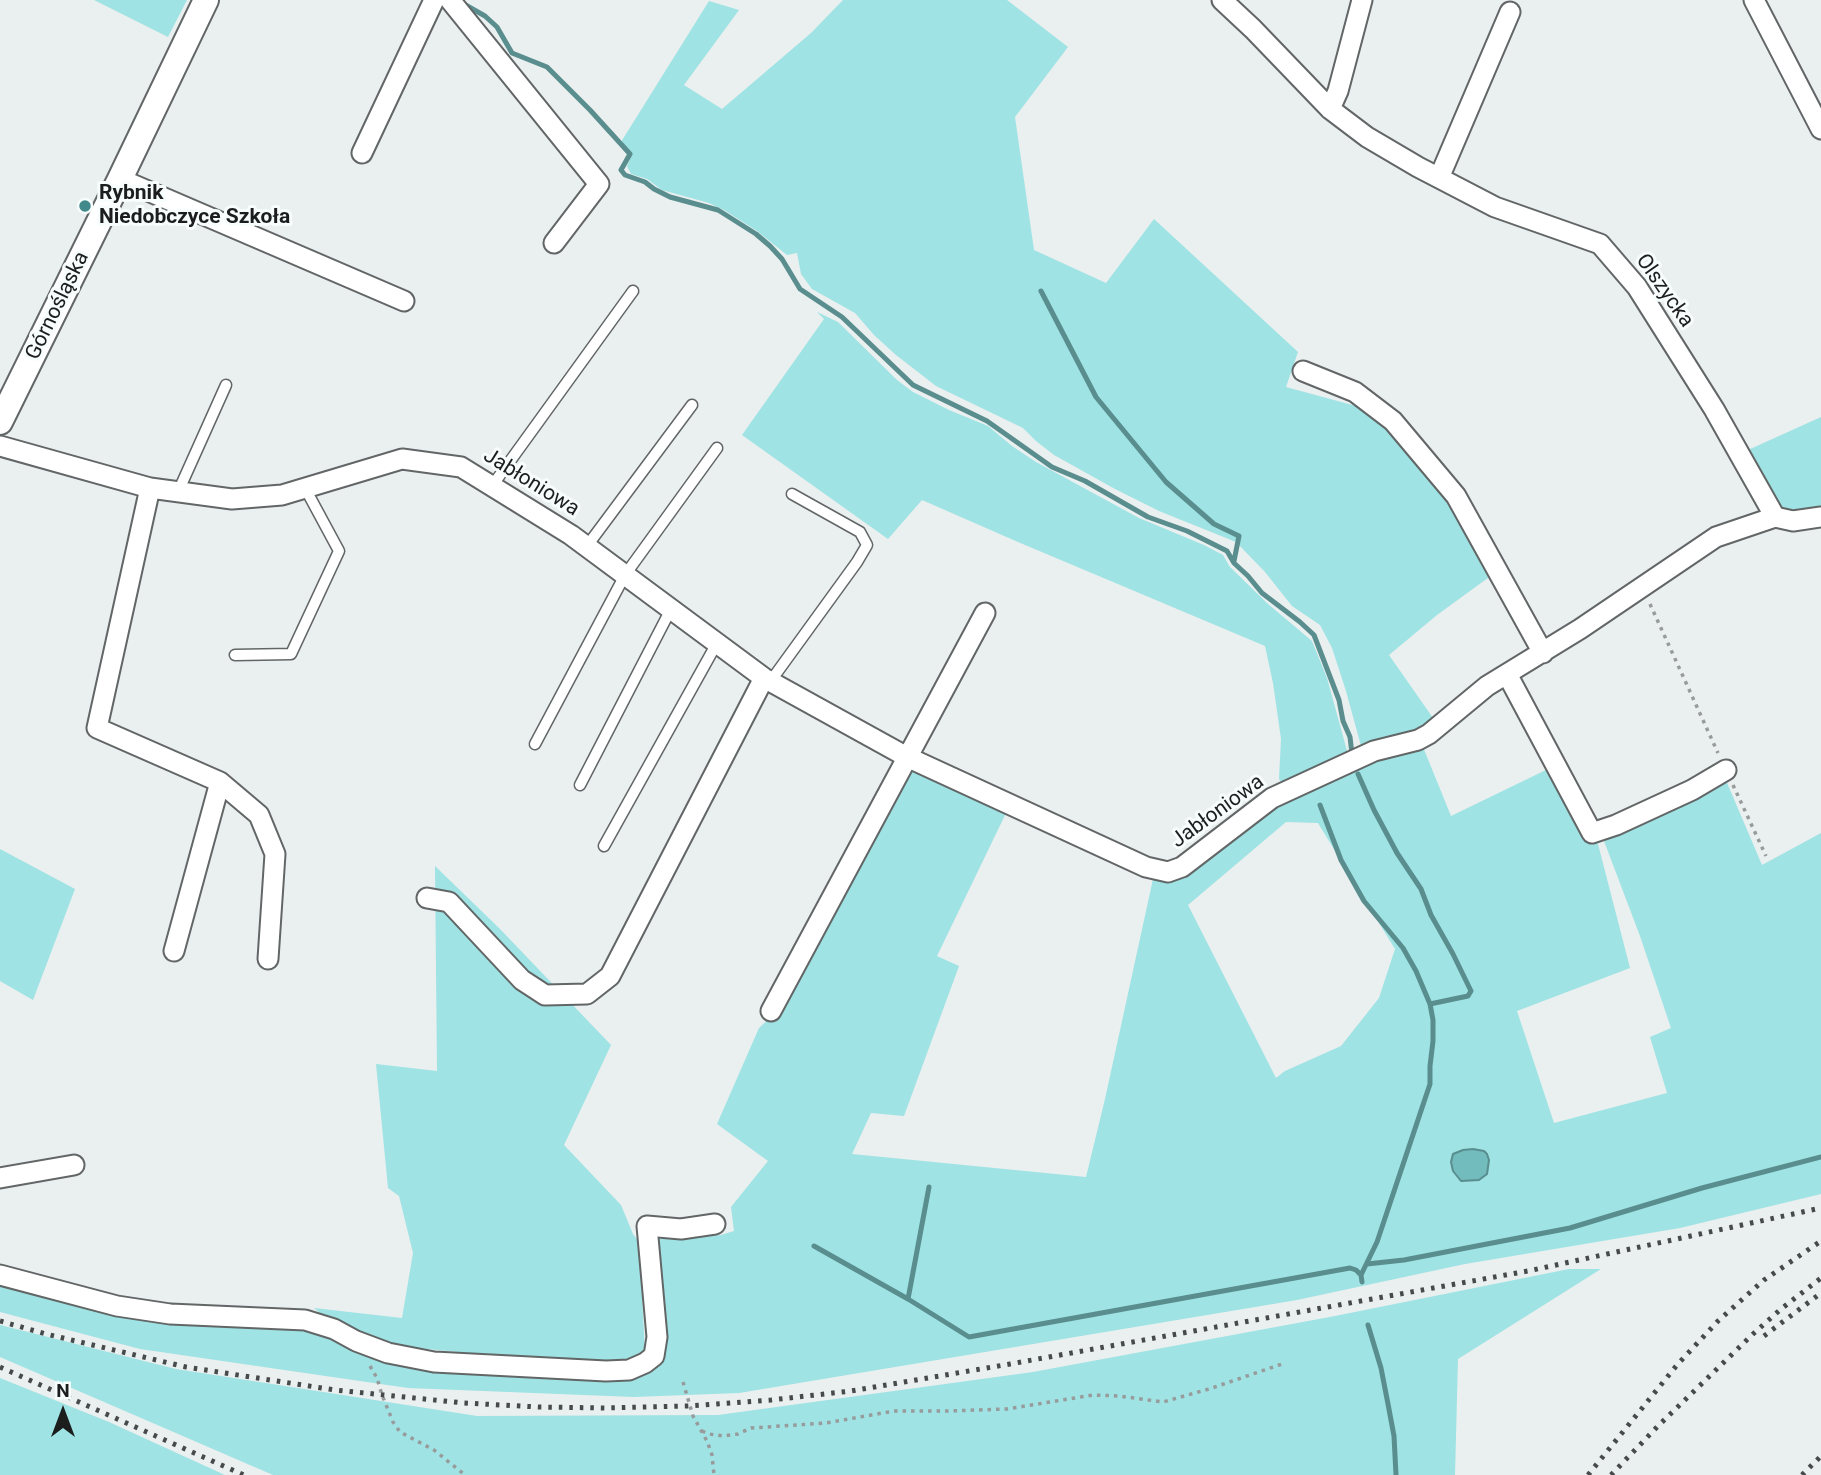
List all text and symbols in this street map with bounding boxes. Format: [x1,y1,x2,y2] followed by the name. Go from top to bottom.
[99,181,290,231] place label: Rybnik Niedobczyce Szkoła
[77,198,93,214] marker: Rybnik Niedobczyce Szkoła
[21,248,95,364] street label: Górnośląska
[1630,250,1698,332] street label: Olszycka
[478,444,584,522] street label: Jabłoniowa
[1167,770,1269,854] street label: Jabłoniowa
[28,1377,98,1447] north arrow
[56,1379,70,1402] text: N

